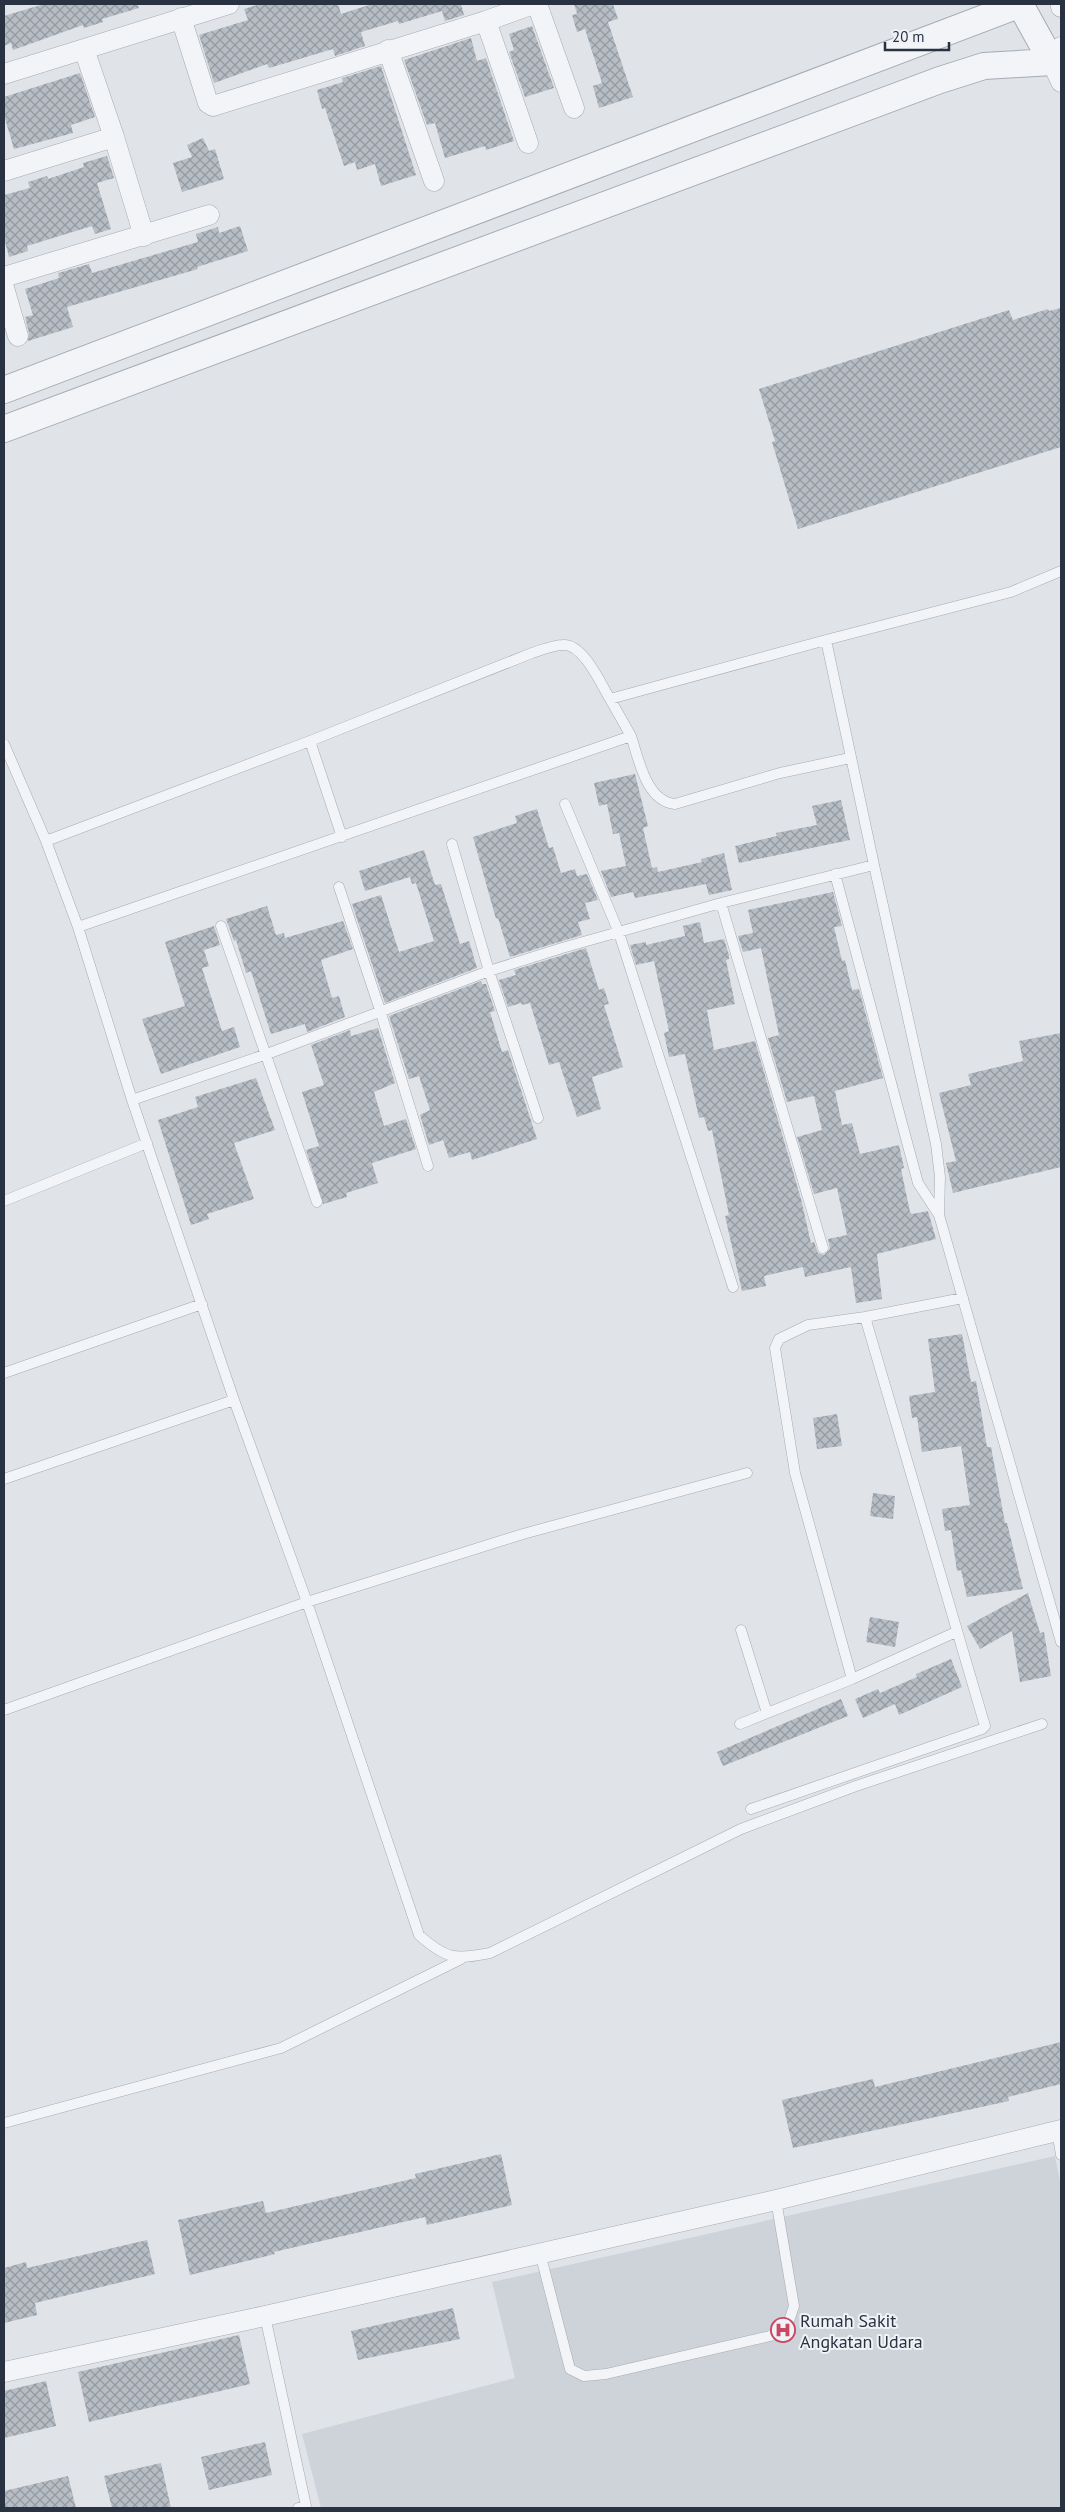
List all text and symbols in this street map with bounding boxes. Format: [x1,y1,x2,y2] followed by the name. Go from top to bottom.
[885,20,949,52] scale bar
[892,27,925,46] text: 20 m
[800,2309,923,2353] place label: Rumah Sakit Angkatan Udara
[770,2317,796,2343] hospital icon: Rumah Sakit Angkatan Udara

